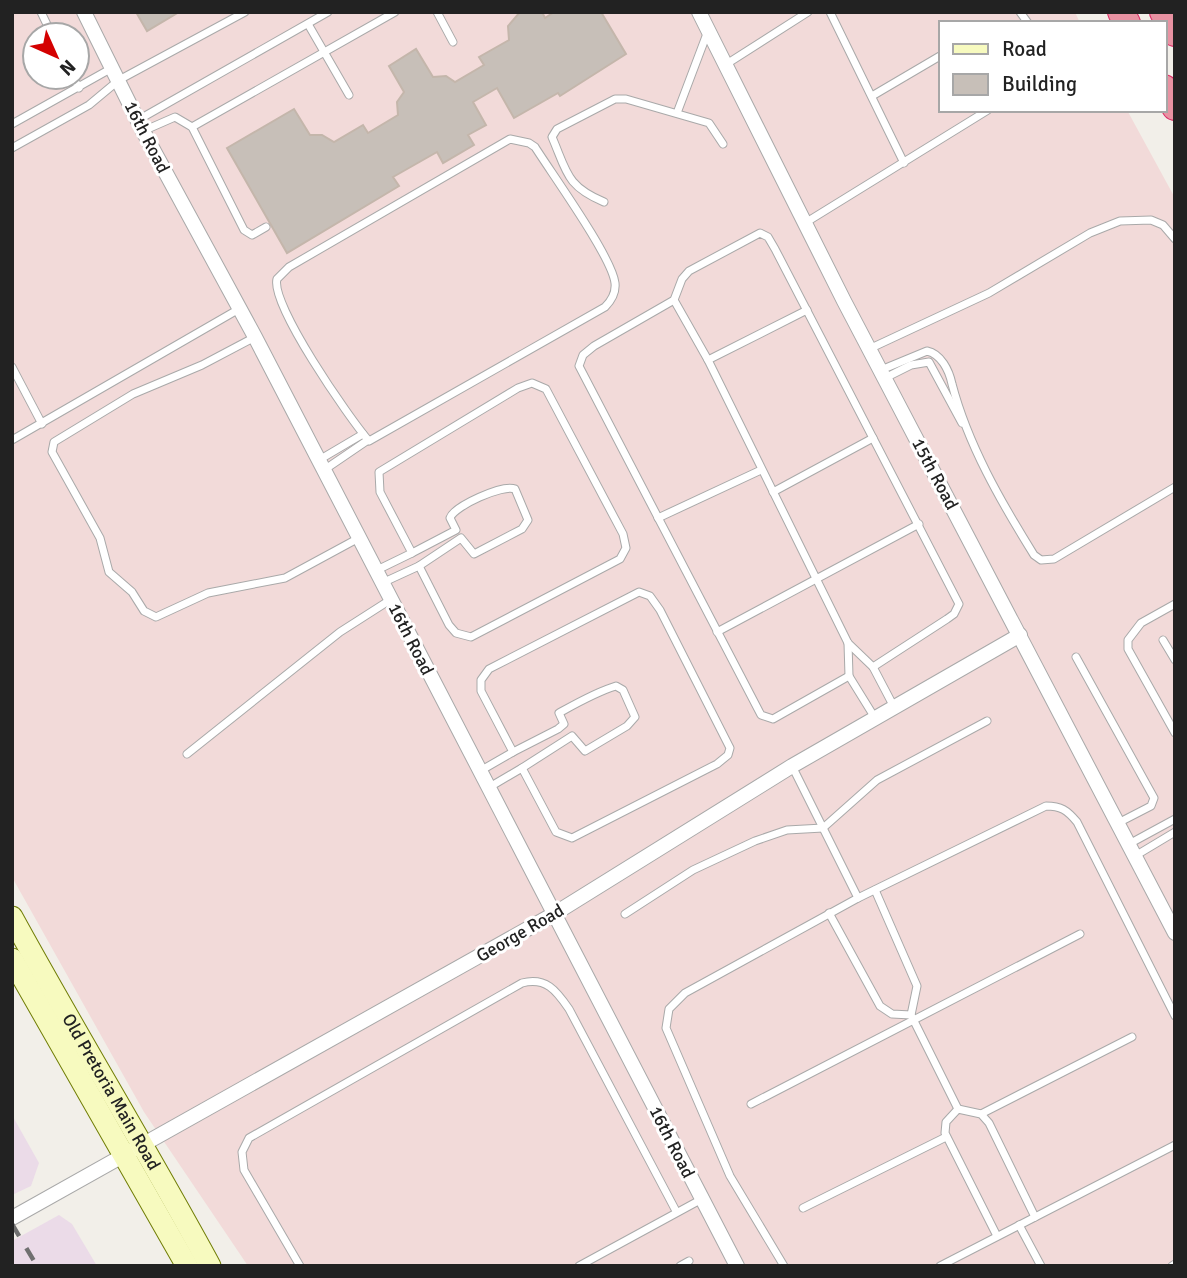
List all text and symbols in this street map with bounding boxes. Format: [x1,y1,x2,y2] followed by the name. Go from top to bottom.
[21,21,91,91] north arrow
[939,21,1166,112] legend
[1002,36,1047,62] text: Road
[54,54,80,80] text: N
[1002,71,1077,97] text: Building
[119,97,175,177] street label: 16th Road
[907,434,963,514] street label: 15th Road
[383,599,439,679] street label: 16th Road
[472,899,568,967] street label: George Road
[58,1009,165,1174] street label: Old Pretoria Main Road
[644,1102,700,1182] street label: 16th Road

